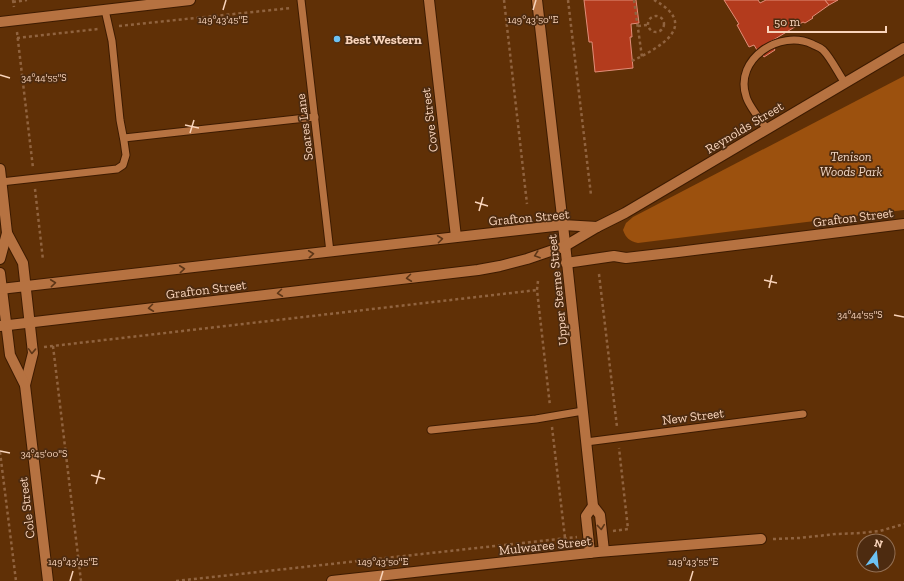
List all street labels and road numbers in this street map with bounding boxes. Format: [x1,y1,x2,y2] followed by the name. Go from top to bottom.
[418,87,441,153] street label: Cove Street
[293,93,316,161] street label: Soares Lane
[703,98,786,157] street label: Reynolds Street
[812,205,894,230] street label: Grafton Street
[488,206,570,229] street label: Grafton Street
[544,233,571,346] street label: Upper Sterne Street
[165,277,247,302] street label: Grafton Street
[661,405,725,428] street label: New Street
[15,476,38,540] street label: Cole Street
[498,533,592,558] street label: Mulwaree Street

